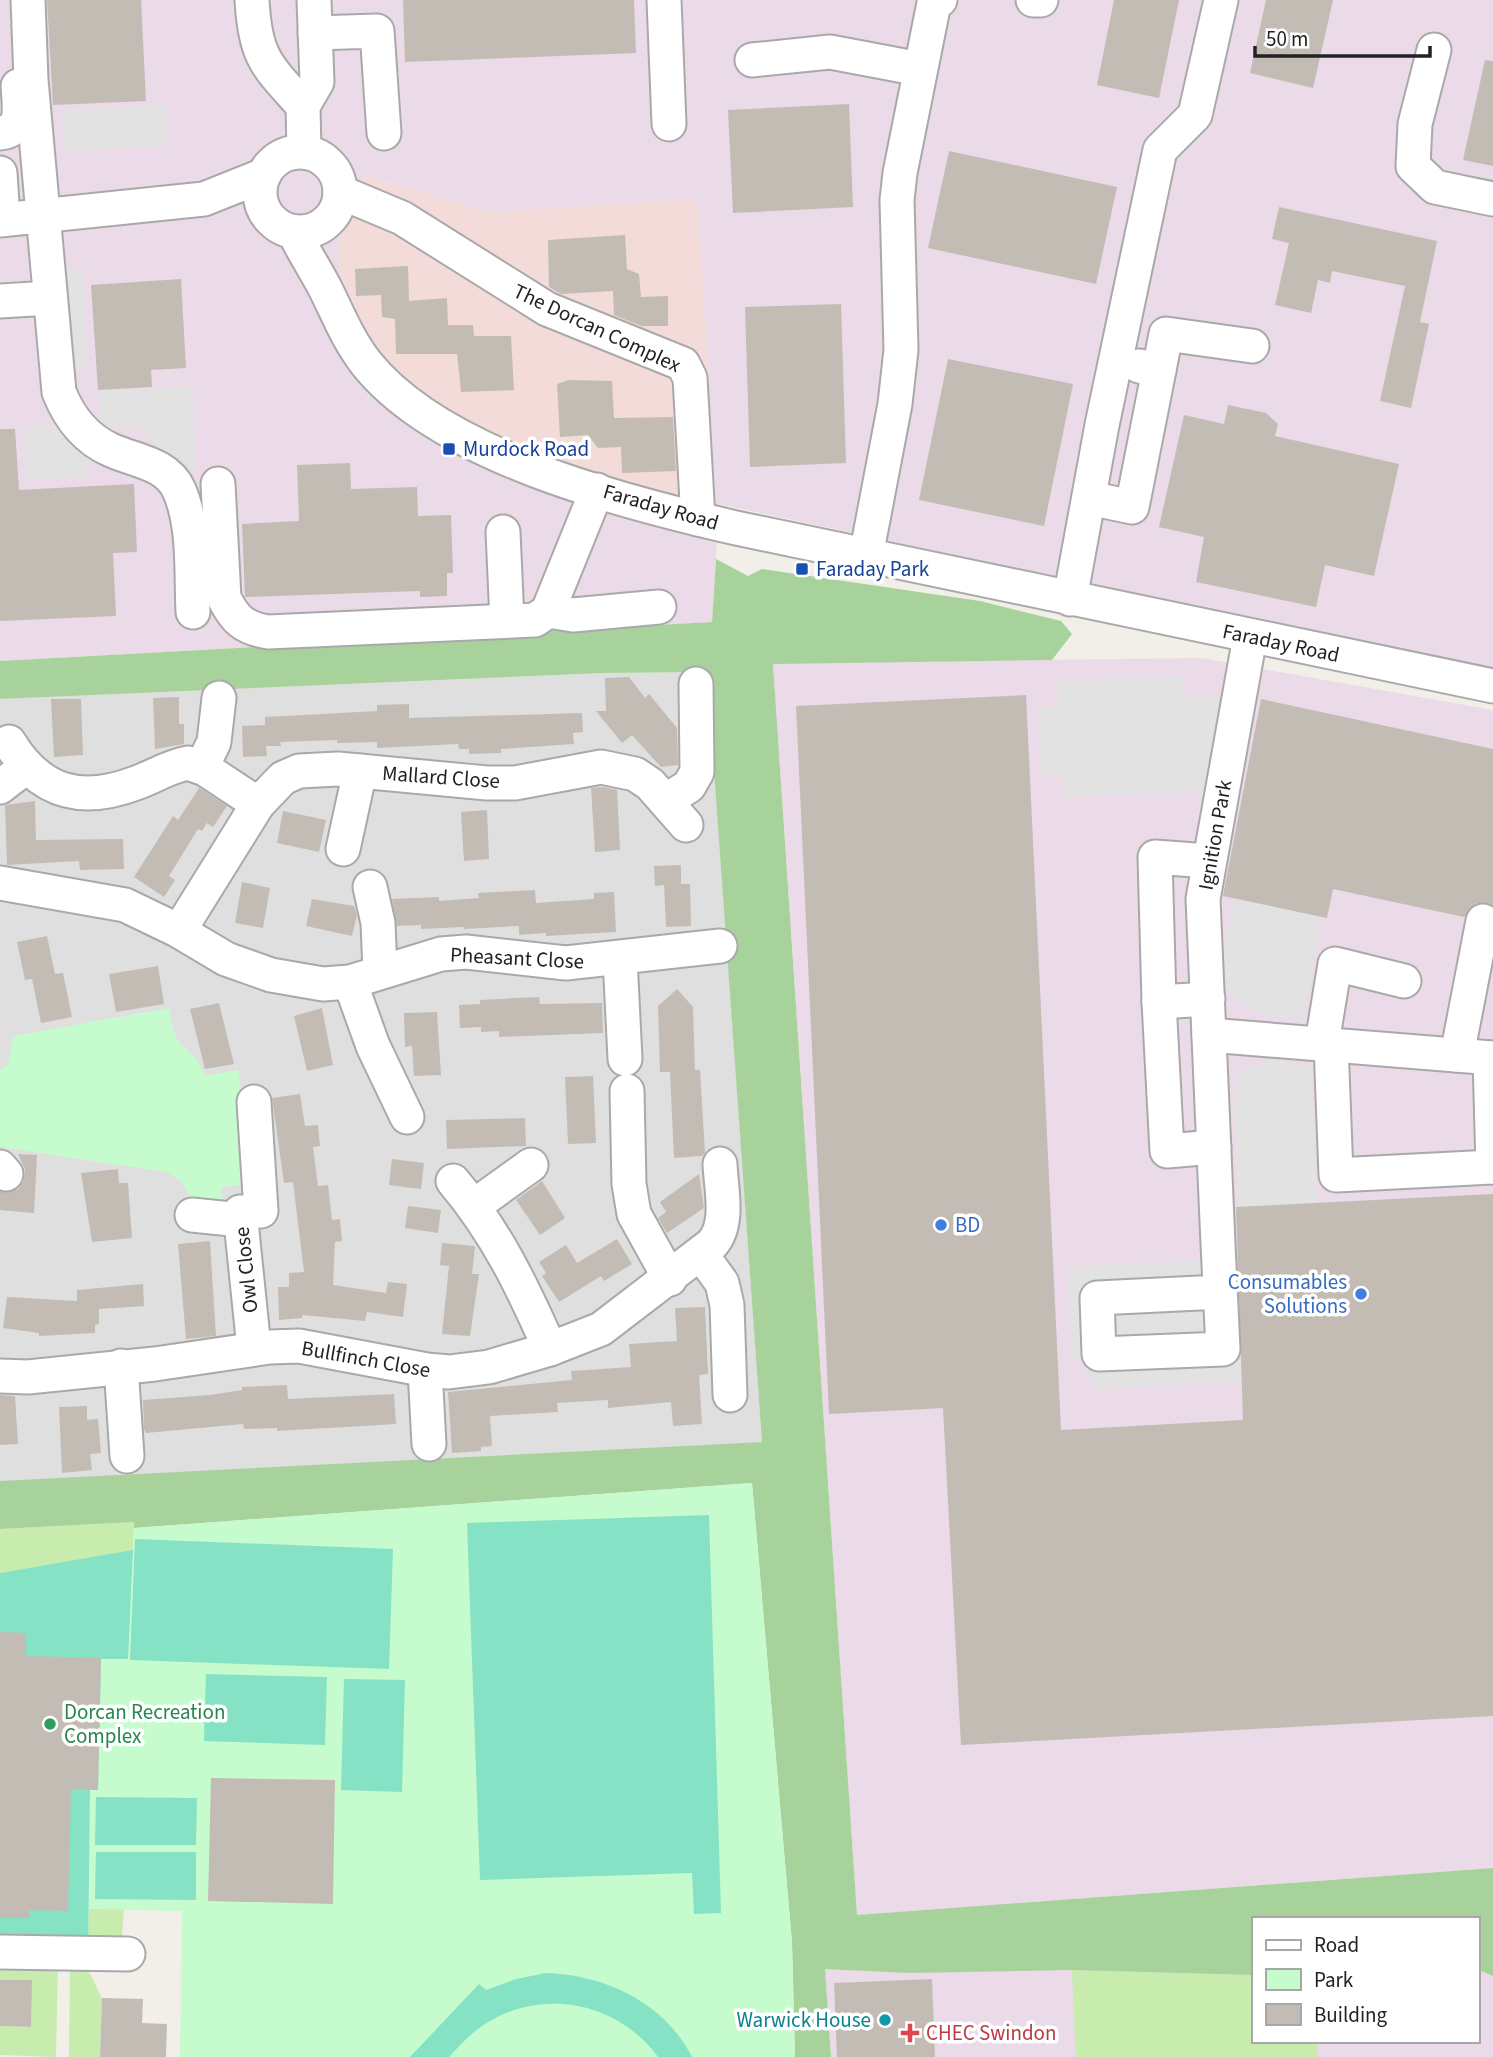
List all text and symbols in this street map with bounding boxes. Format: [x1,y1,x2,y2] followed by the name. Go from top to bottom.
[1255,14,1430,58] scale bar
[1266,24,1308,54] text: 50 m
[508,276,686,380] street label: The Dorcan Complex
[463,434,589,464] place label: Murdock Road
[441,441,457,457] marker: Murdock Road
[600,476,722,538] street label: Faraday Road
[816,554,930,584] place label: Faraday Park
[794,561,810,577] marker: Faraday Park
[1220,616,1342,670] street label: Faraday Road
[381,758,501,796] street label: Mallard Close
[1191,777,1240,892] street label: Ignition Park
[449,940,585,976] street label: Pheasant Close
[955,1210,980,1240] place label: BD
[933,1217,949,1233] marker: BD
[227,1225,265,1315] street label: Owl Close
[1228,1267,1347,1321] place label: Consumables Solutions
[1353,1286,1369,1302] marker: Consumables Solutions
[299,1333,433,1385] street label: Bullfinch Close
[64,1697,225,1751] place label: Dorcan Recreation Complex
[42,1716,58,1732] marker: Dorcan Recreation Complex
[1252,1917,1479,2043] legend
[1314,1930,1359,1960] text: Road
[1314,1965,1354,1995] text: Park
[1314,2000,1388,2030] text: Building
[736,2005,871,2035] place label: Warwick House
[877,2012,893,2028] marker: Warwick House
[926,2018,1056,2048] place label: CHEC Swindon
[900,2023,920,2043] marker: CHEC Swindon

